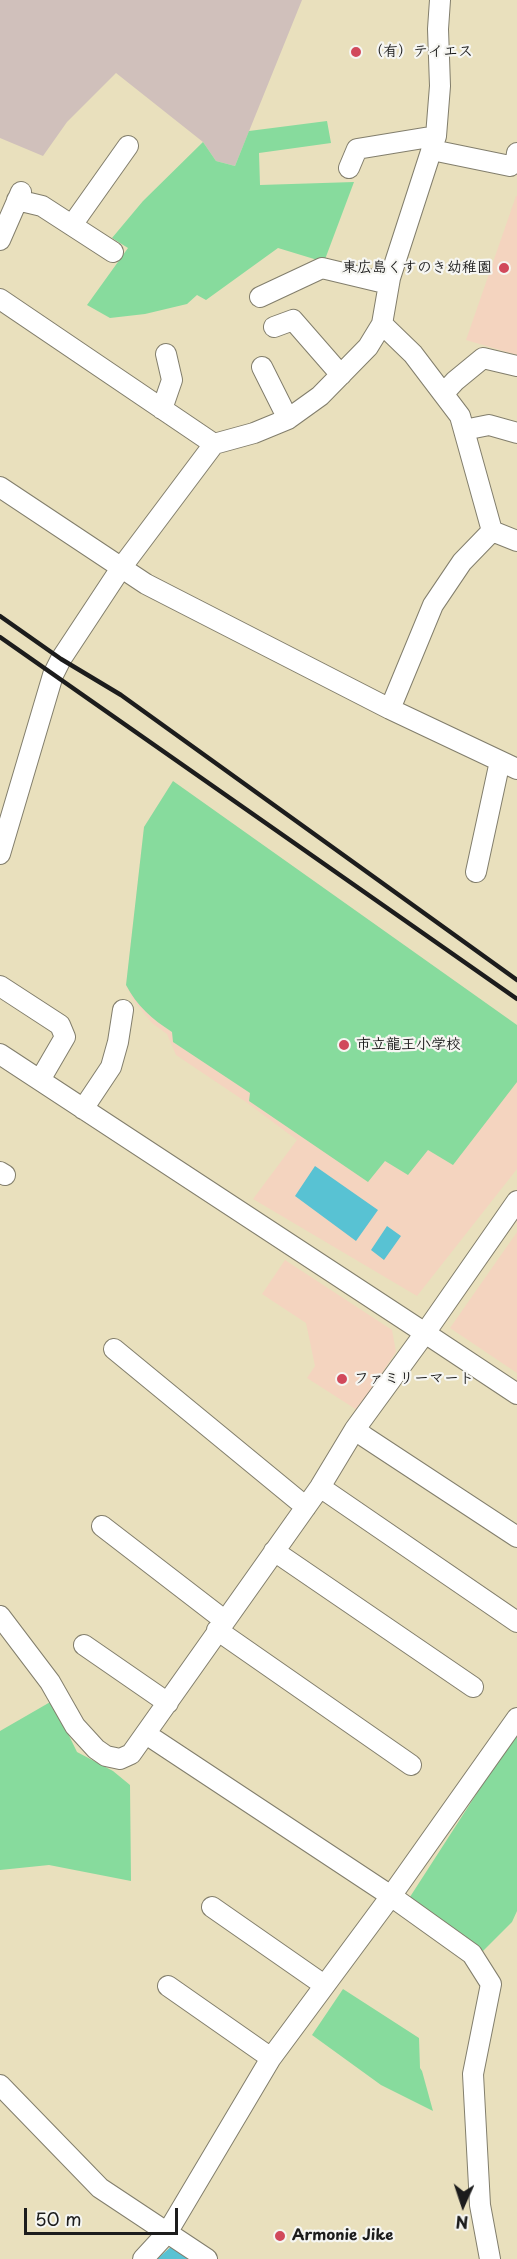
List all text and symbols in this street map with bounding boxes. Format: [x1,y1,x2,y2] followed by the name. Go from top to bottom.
[368,43,473,61] place label: （有）テイエス
[349,45,363,59] marker: （有）テイエス
[342,259,492,277] place label: 東広島くすのき幼稚園
[497,261,511,275] marker: 東広島くすのき幼稚園
[356,1036,461,1054] place label: 市立龍王小学校
[337,1038,351,1052] marker: 市立龍王小学校
[354,1370,474,1388] place label: ファミリーマート
[335,1372,349,1386] marker: ファミリーマート
[433,2175,493,2235] north arrow
[27,2196,182,2234] scale bar
[35,2205,82,2232] text: 50 m
[455,2211,469,2235] text: N
[292,2227,393,2245] place label: Armonie Jike
[273,2229,287,2243] marker: Armonie Jike

